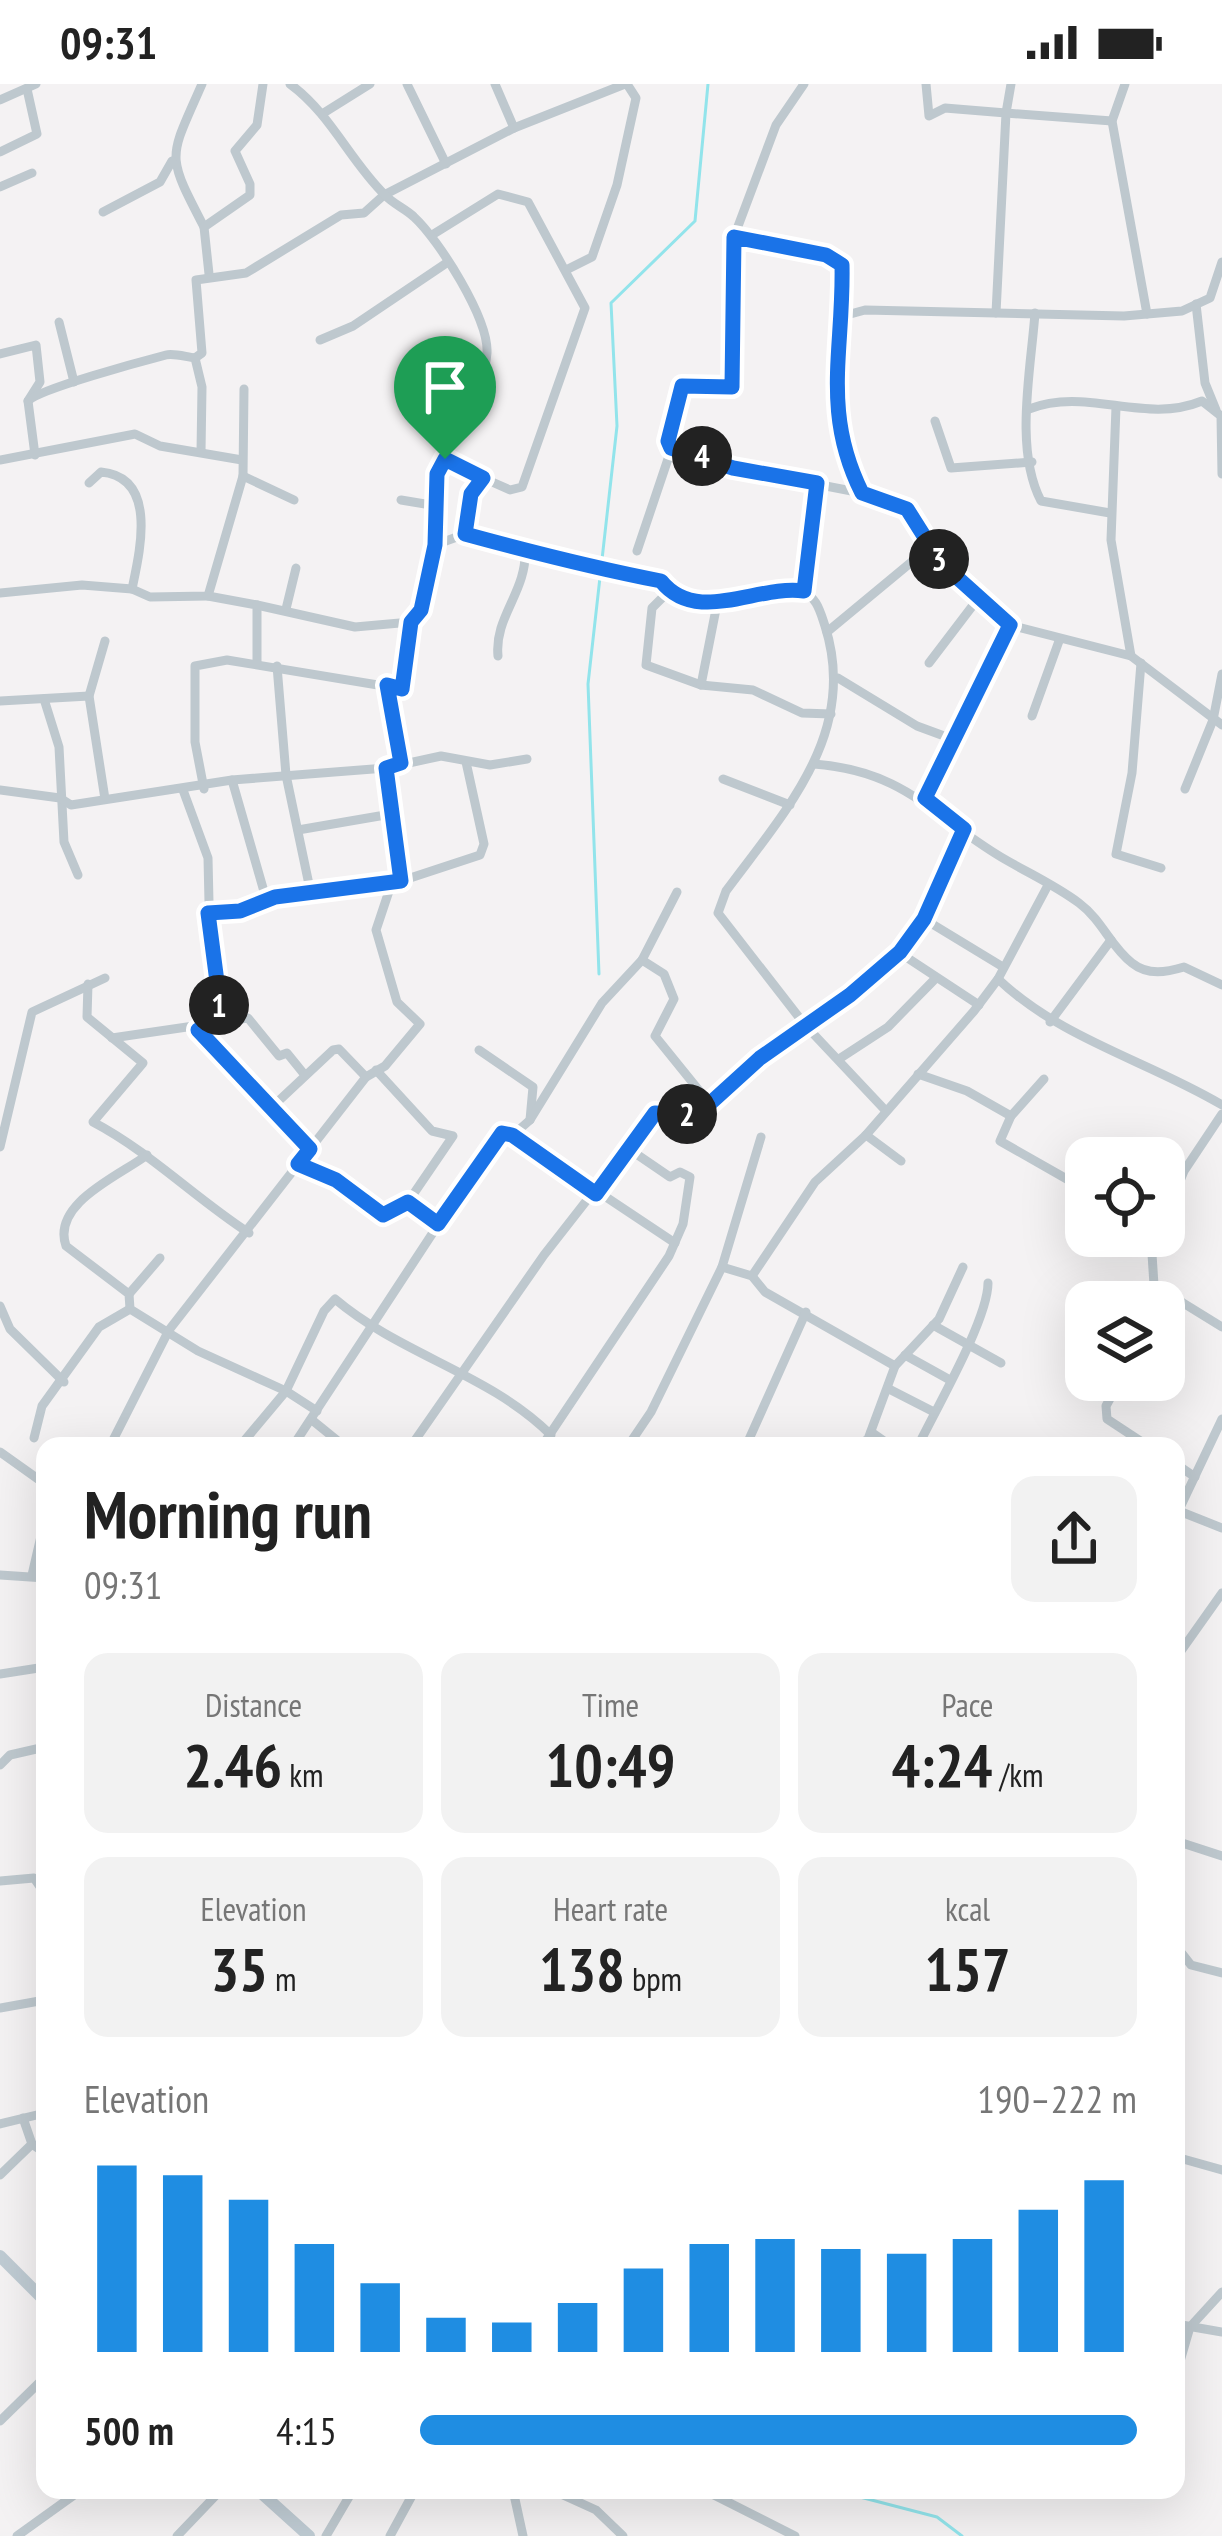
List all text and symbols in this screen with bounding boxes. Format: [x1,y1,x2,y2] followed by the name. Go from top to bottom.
[60,13,157,71] text: 09:31
[394,336,496,459] pin
[412,354,478,420] icon: arrive
[672,426,732,486] pin: 4
[694,434,710,477] text: 4
[909,529,969,589] pin: 3
[931,537,947,580] text: 3
[189,975,249,1035] pin: 1
[211,983,227,1026] text: 1
[657,1084,717,1144] pin: 2
[679,1092,695,1135] text: 2
[1065,1137,1185,1401] map controls
[1065,1137,1185,1257] button: locate
[1065,1281,1185,1401] button: layers
[84,1471,372,1556] text: Morning run
[1011,1476,1137,1602] button: share
[84,1559,162,1610] text: 09:31
[205,1683,302,1726] text: Distance
[582,1683,639,1726] text: Time
[941,1683,994,1726] text: Pace
[183,1726,282,1804] text: 2.46
[546,1726,675,1804] text: 10:49
[891,1726,993,1804] text: 4:24
[282,1753,324,1796] text: km
[993,1753,1044,1796] text: /km
[201,1887,306,1930] text: Elevation
[553,1887,668,1930] text: Heart rate
[945,1887,990,1930] text: kcal
[211,1930,268,2008] text: 35
[539,1930,625,2008] text: 138
[924,1930,1011,2008] text: 157
[268,1957,296,2000] text: m
[625,1957,682,2000] text: bpm
[84,2073,209,2124] text: Elevation
[977,2073,1137,2124] text: 190–222 m
[84,2405,174,2456] text: 500 m
[276,2405,337,2456] text: 4:15

